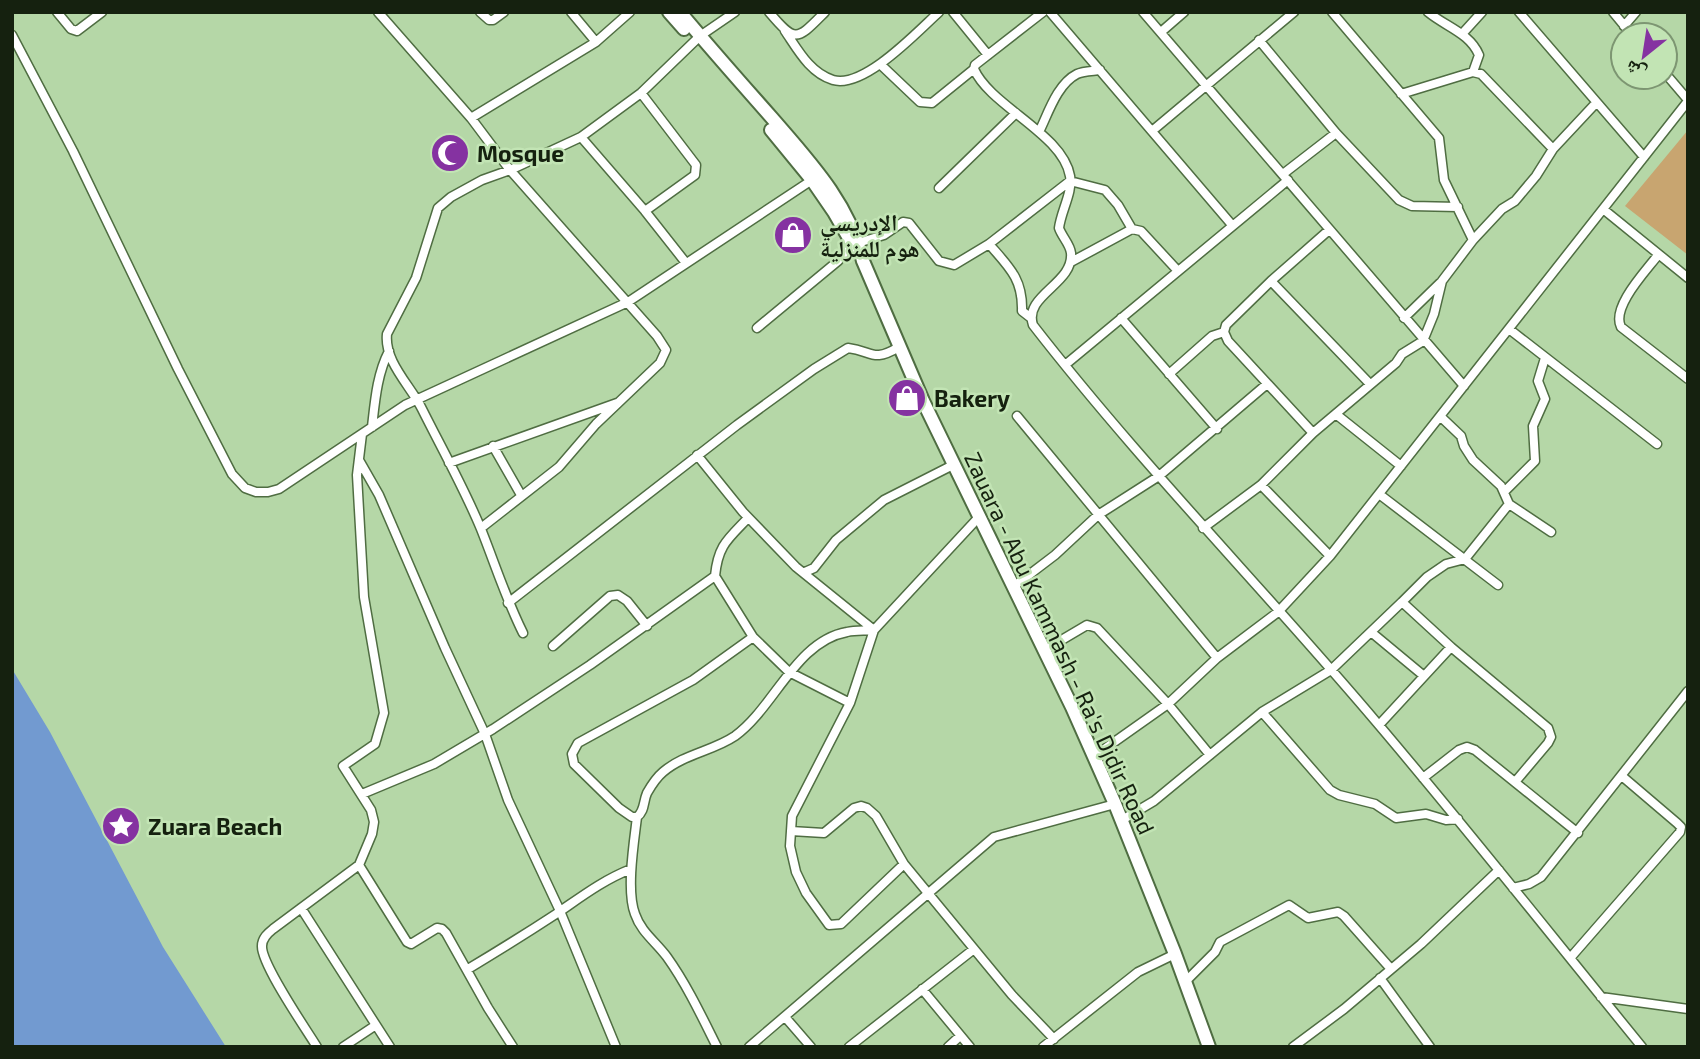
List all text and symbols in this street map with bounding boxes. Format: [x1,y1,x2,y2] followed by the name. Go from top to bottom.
[1609,21,1679,91] north arrow
[1621,55,1650,86] text: ش
[429,132,471,174] mosque icon: Mosque
[477,139,564,167] place label: Mosque
[820,208,920,265] place label: الإدريسي هوم للمنزلية
[772,214,814,256] shop icon: الإدريسي هوم للمنزلية
[886,377,928,419] shop icon: Bakery
[934,384,1010,412] place label: Bakery
[959,447,1161,839] street label: Zauara - Abu Kammash - Ra's Djdir Road
[100,805,142,847] place icon: Zuara Beach
[148,812,282,840] place label: Zuara Beach

